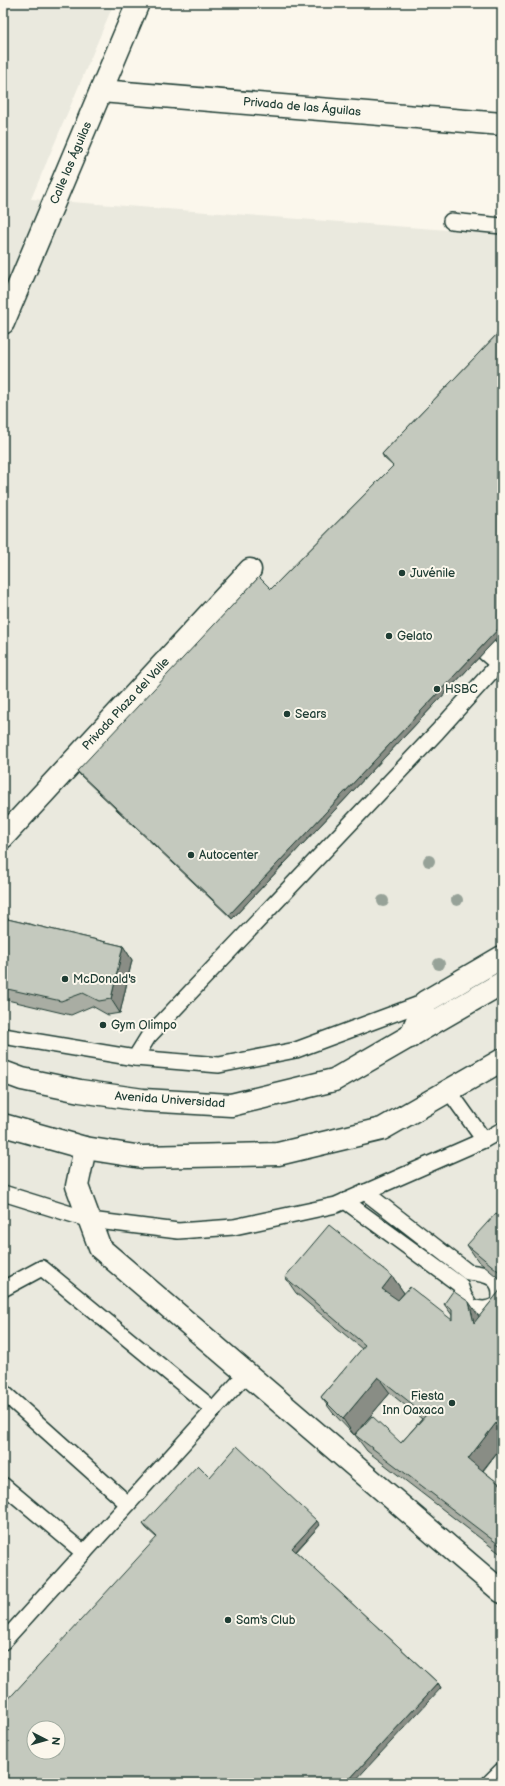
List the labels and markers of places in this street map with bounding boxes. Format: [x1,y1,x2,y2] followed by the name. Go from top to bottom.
[410,566,455,581] place label: Juvénile
[397,568,407,578] marker: Juvénile
[397,629,433,644] place label: Gelato
[384,631,394,641] marker: Gelato
[445,682,478,697] place label: HSBC
[432,684,442,694] marker: HSBC
[295,707,327,722] place label: Sears
[282,709,292,719] marker: Sears
[199,848,259,863] place label: Autocenter
[186,850,196,860] marker: Autocenter
[73,972,136,987] place label: McDonald's
[60,974,70,984] marker: McDonald's
[111,1018,177,1033] place label: Gym Olimpo
[98,1020,108,1030] marker: Gym Olimpo
[383,1389,444,1418] place label: Fiesta Inn Oaxaca
[447,1398,457,1408] marker: Fiesta Inn Oaxaca
[236,1613,296,1628] place label: Sam's Club
[223,1615,233,1625] marker: Sam's Club

